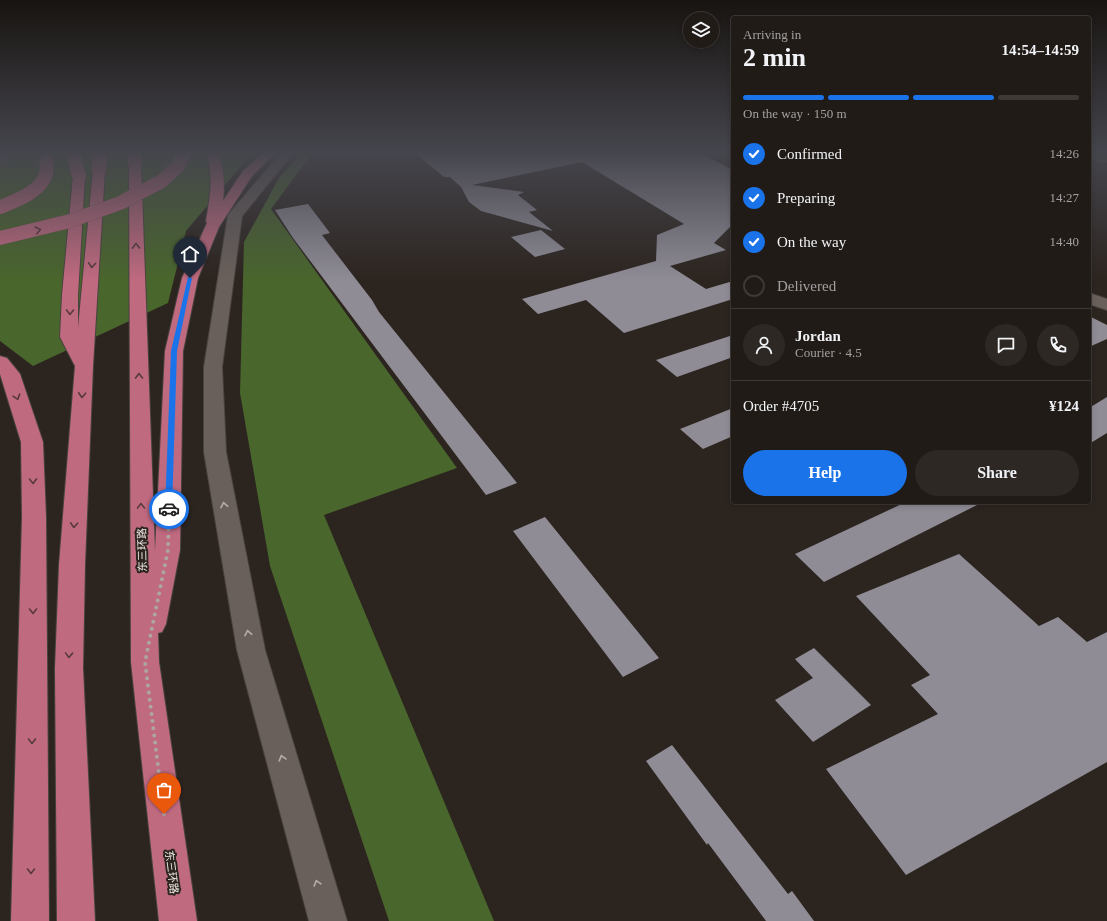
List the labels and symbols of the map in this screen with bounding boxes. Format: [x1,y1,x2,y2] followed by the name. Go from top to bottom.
[35,226,41,234] one-way arrow
[173,237,207,278] pin
[132,243,140,249] one-way arrow
[87,262,96,268] one-way arrow
[66,309,74,315] one-way arrow
[135,373,143,379] one-way arrow
[78,392,87,398] one-way arrow
[12,393,21,400] one-way arrow
[29,478,37,484] one-way arrow
[149,489,189,529] courier
[221,502,229,508] one-way arrow
[137,503,146,509] one-way arrow
[70,522,79,528] one-way arrow
[136,528,148,572] street label: 东三环路
[29,608,37,614] one-way arrow
[245,630,253,636] one-way arrow
[65,652,73,658] one-way arrow
[28,738,36,744] one-way arrow
[278,755,287,762] one-way arrow
[147,773,181,814] pin
[163,849,181,895] street label: 东三环路
[27,868,35,874] one-way arrow
[313,880,322,887] one-way arrow

